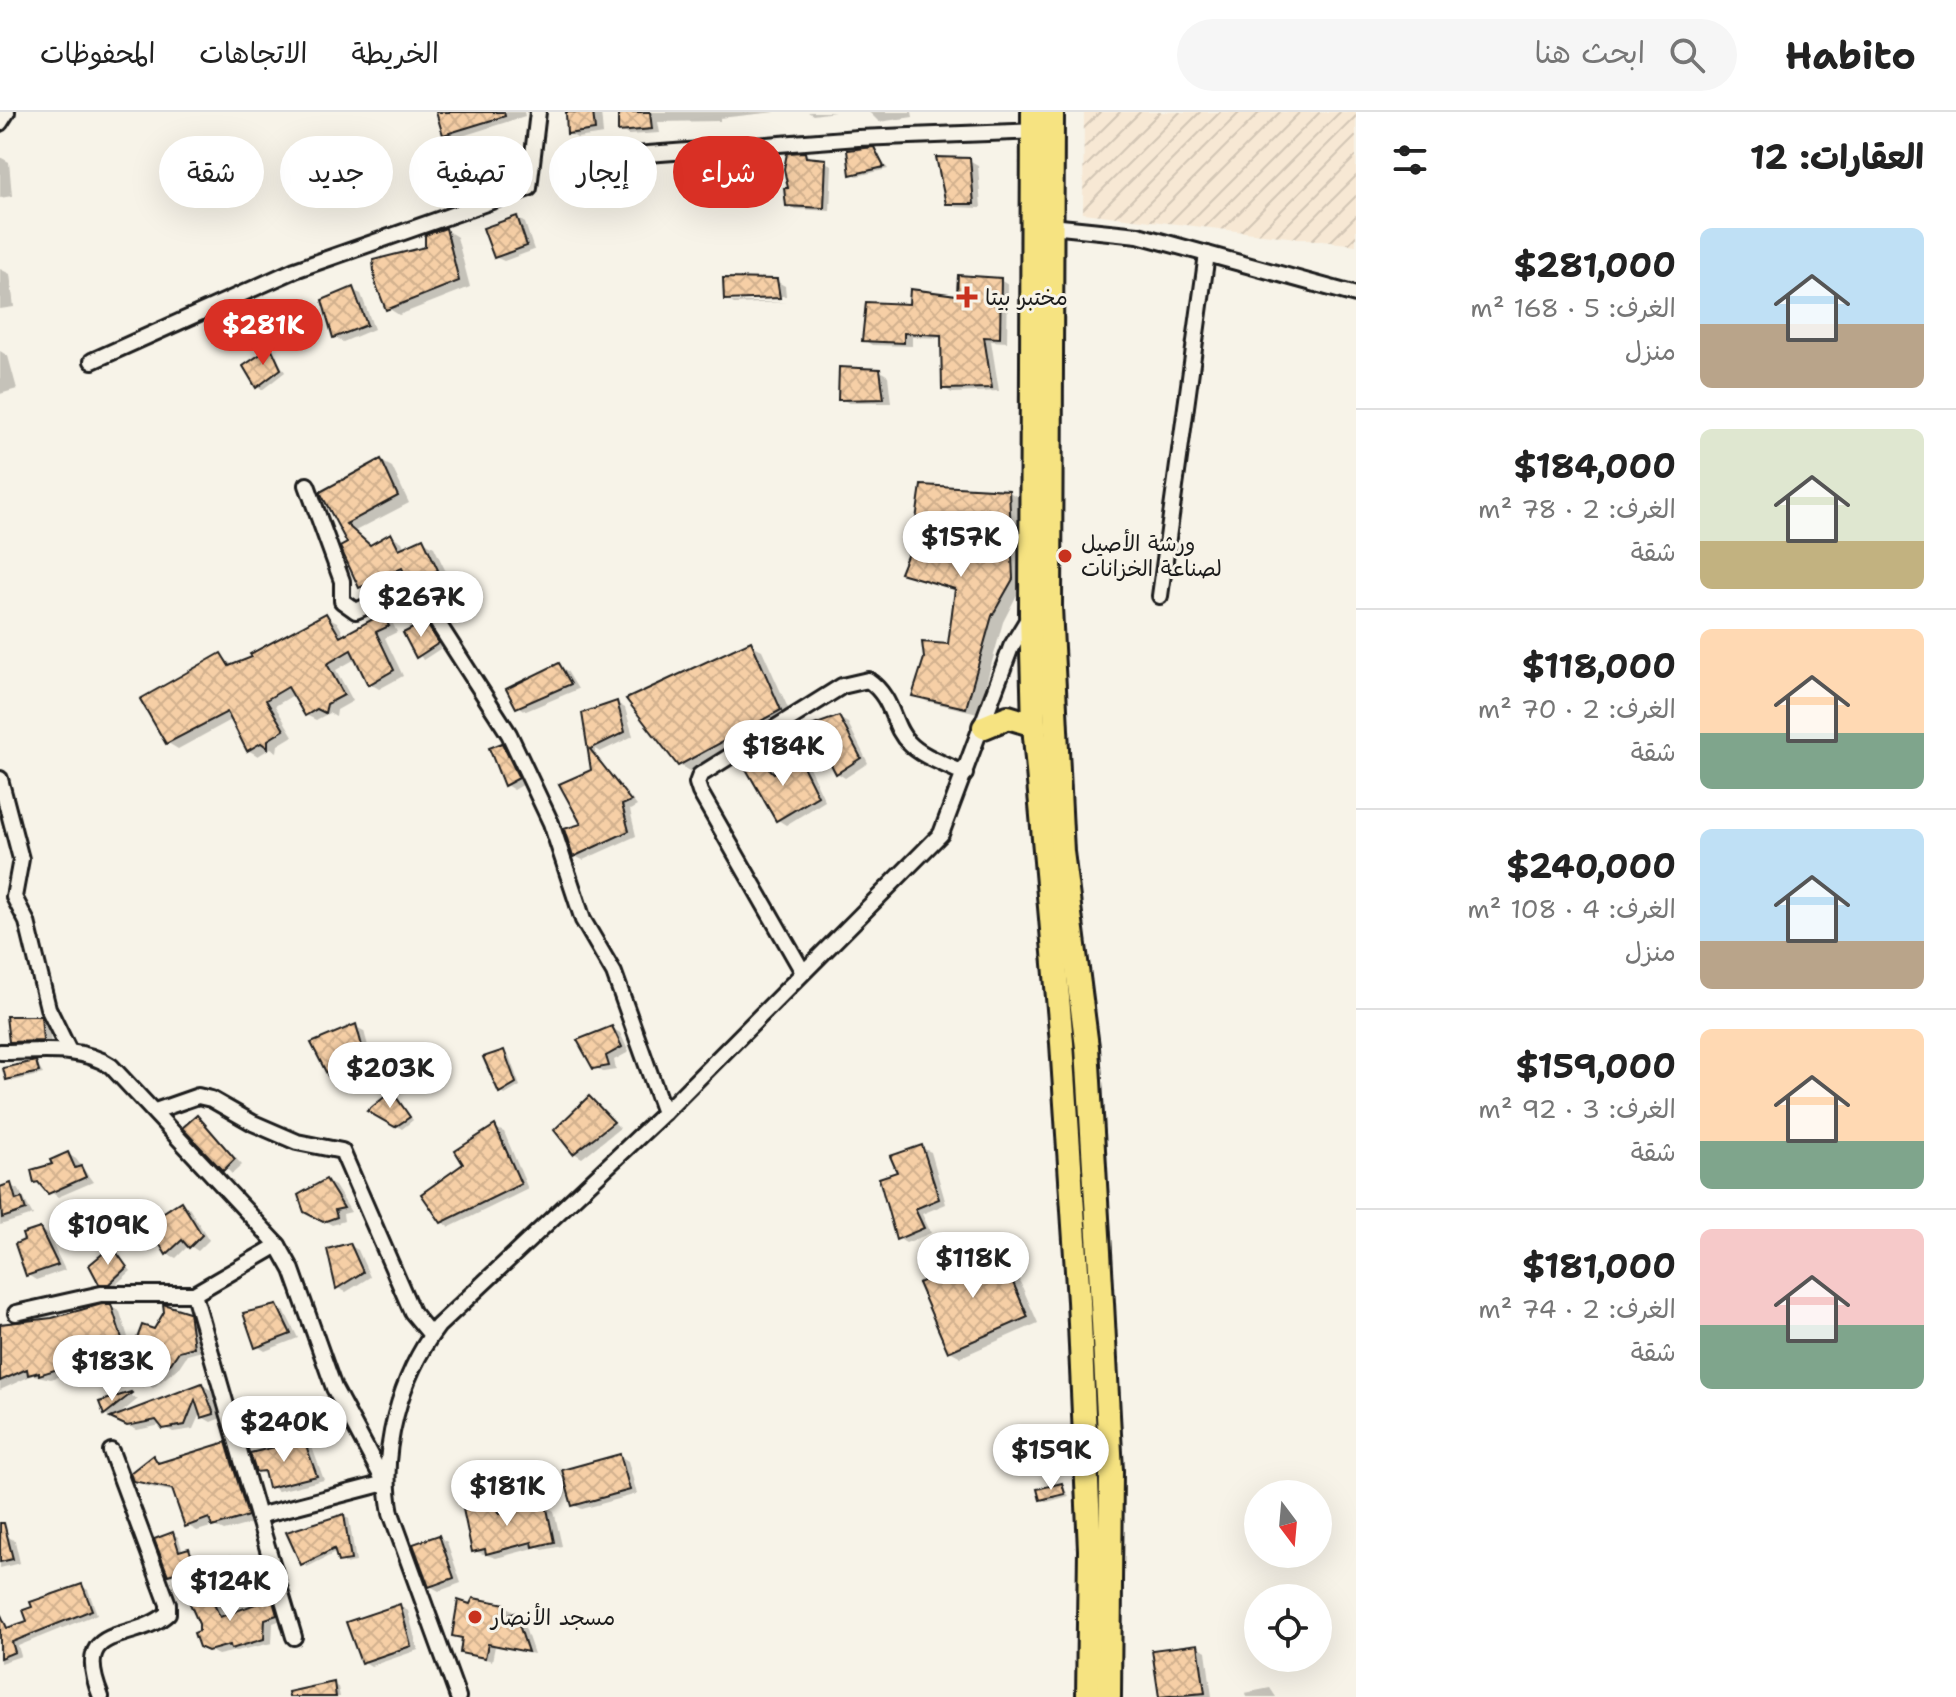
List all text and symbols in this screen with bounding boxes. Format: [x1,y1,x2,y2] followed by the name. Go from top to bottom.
[1177,19,1737,91] search box
[1785,30,1916,81] text: Habito
[1535,32,1645,73] text: ابحث هنا
[1665,33,1709,77] icon: search
[40,34,155,72] text: المحفوظات
[199,34,307,72] text: الاتجاهات
[351,34,439,72] text: الخريطة
[1750,134,1924,180] text: العقارات: 12
[159,136,264,208] chip: شقة
[280,136,393,208] chip: جديد
[409,136,533,208] chip: تصفية
[549,136,657,208] chip: إيجار
[673,136,784,208] chip: شراء
[1388,138,1432,182] icon: filters
[1513,242,1676,288] text: $281,000
[1764,260,1860,356] icon: home
[985,283,1068,312] place label: مختبر بيتا
[956,286,978,308] marker: مختبر بيتا
[1470,290,1676,325] text: الغرف: 5 · 168 m²
[207,299,319,367] pin: $281K
[222,307,304,342] text: $281K
[1625,333,1676,368] text: منزل
[1513,443,1676,489] text: $184,000
[1764,461,1860,557] icon: home
[1478,491,1676,526] text: الغرف: 2 · 78 m²
[905,511,1017,579] pin: $157K
[921,519,1001,554] text: $157K
[1081,528,1222,583] place label: ورشة الأصيل لصناعة الخزانات
[1631,534,1676,569] text: شقة
[1056,547,1074,565] marker: ورشة الأصيل لصناعة الخزانات
[365,571,477,639] pin: $267K
[377,579,465,614] text: $267K
[1522,643,1676,689] text: $118,000
[1764,661,1860,757] icon: home
[1478,691,1676,726] text: الغرف: 2 · 70 m²
[727,720,839,788] pin: $184K
[742,728,824,763] text: $184K
[1631,734,1676,769] text: شقة
[1506,843,1676,889] text: $240,000
[1764,861,1860,957] icon: home
[1467,891,1676,926] text: الغرف: 4 · 108 m²
[1625,934,1676,969] text: منزل
[334,1042,446,1110] pin: $203K
[1515,1043,1676,1089] text: $159,000
[346,1050,434,1085] text: $203K
[1764,1061,1860,1157] icon: home
[1478,1091,1676,1126] text: الغرف: 3 · 92 m²
[1631,1134,1676,1169] text: شقة
[52,1199,164,1267] pin: $109K
[67,1207,149,1242] text: $109K
[917,1232,1029,1300] pin: $118K
[935,1240,1011,1275] text: $118K
[1522,1243,1676,1289] text: $181,000
[1764,1261,1860,1357] icon: home
[1478,1291,1676,1326] text: الغرف: 2 · 74 m²
[1631,1334,1676,1369] text: شقة
[56,1335,168,1403] pin: $183K
[71,1343,153,1378] text: $183K
[228,1396,340,1464] pin: $240K
[240,1404,328,1439] text: $240K
[995,1424,1107,1492] pin: $159K
[1011,1432,1091,1467] text: $159K
[451,1460,563,1528] pin: $181K
[469,1468,545,1503] text: $181K
[1244,1480,1332,1568] north arrow
[1244,1480,1332,1672] map controls
[174,1555,286,1623] pin: $124K
[189,1563,271,1598] text: $124K
[1244,1584,1332,1672] button: locate
[489,1602,615,1632] place label: مسجد الأنصار
[466,1608,484,1626] marker: مسجد الأنصار

